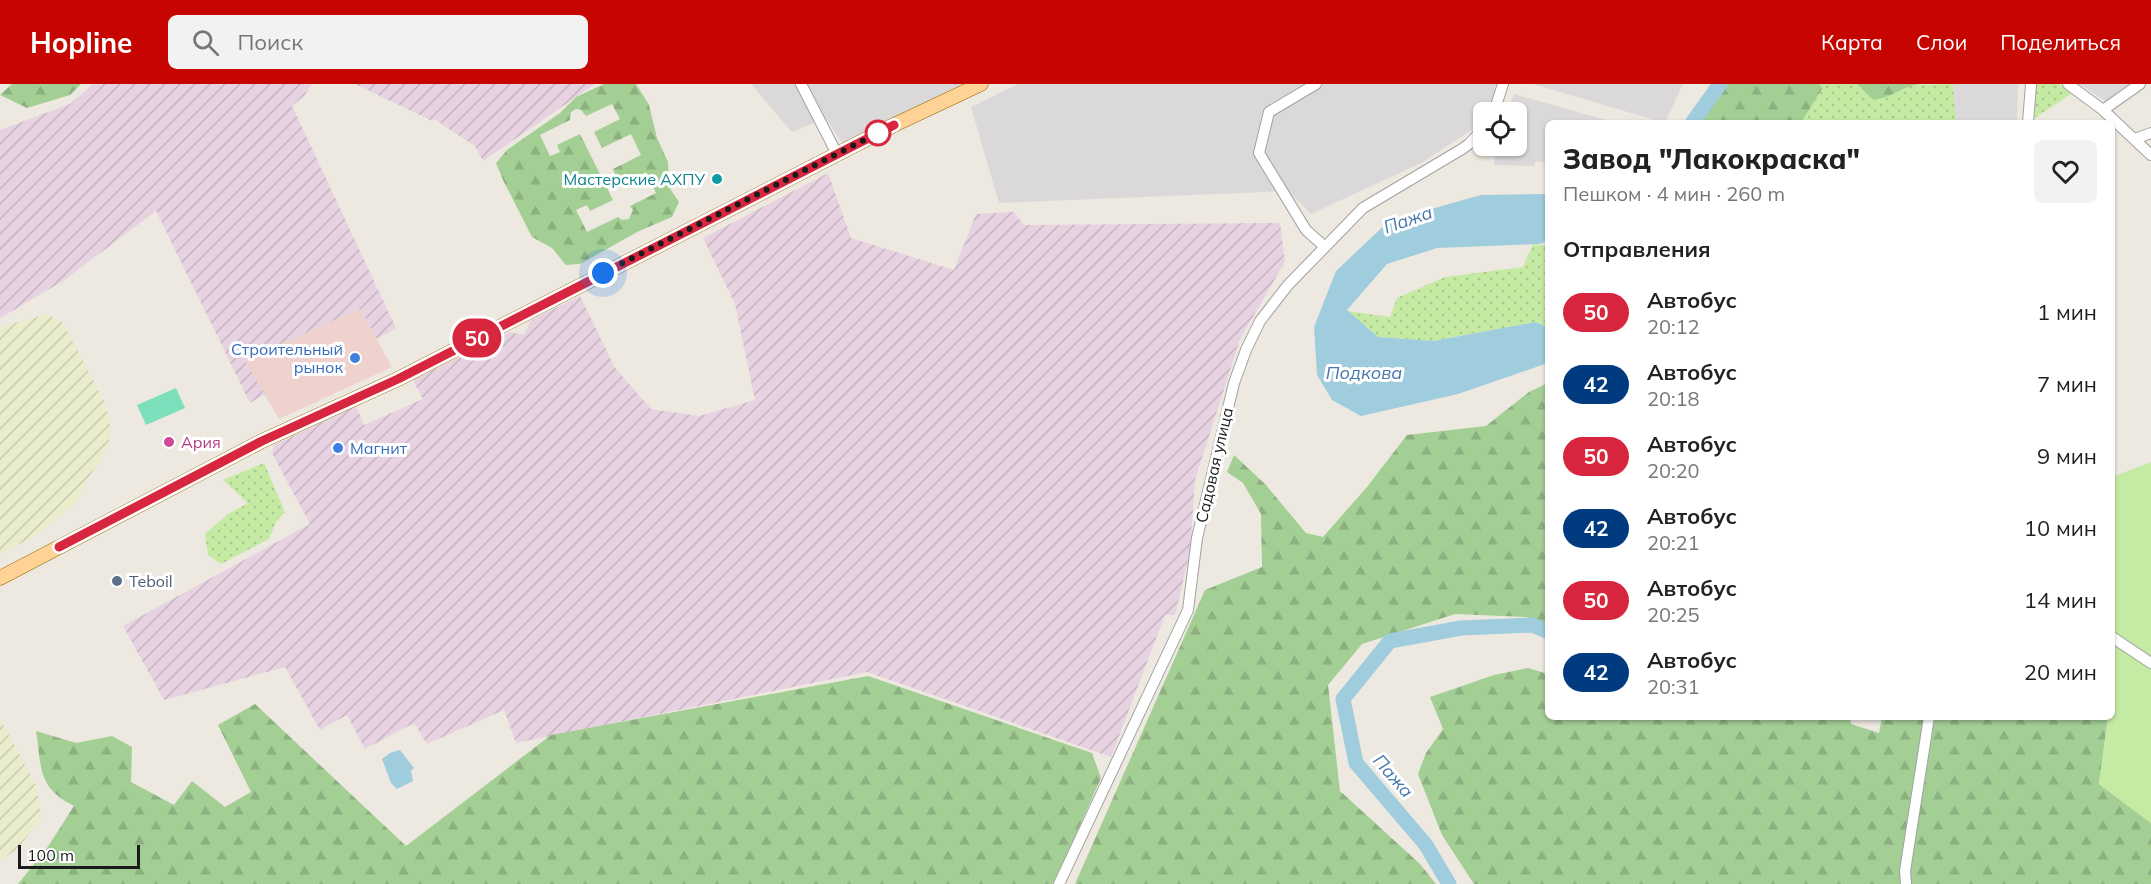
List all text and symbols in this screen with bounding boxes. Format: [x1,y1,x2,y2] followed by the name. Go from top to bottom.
[168,15,588,69] search box
[30,25,132,60] text: Hopline
[189,26,222,59] icon: search
[237,28,303,56] text: Поиск
[1821,29,1883,55] text: Карта
[1916,29,1967,55] text: Слои
[2000,29,2121,55] text: Поделиться
[1473,102,1527,156] map controls
[1473,102,1527,156] button: locate
[865,120,891,146] unlabelled marker
[2034,140,2097,203] button: heart
[1563,141,1860,176] text: Завод "Лакокраска"
[564,169,705,189] place label: Мастерские АХПУ
[710,172,724,186] marker: Мастерские АХПУ
[1563,181,1785,206] text: Пешком · 4 мин · 260 m
[1380,200,1435,239] water label: Пажа
[1563,235,1711,263] text: Отправления
[588,258,618,288] your location
[1647,286,1737,314] text: Автобус
[2037,298,2097,326] text: 1 мин
[1583,299,1609,325] text: 50
[1647,314,1700,339] text: 20:12
[450,318,504,358] line badge: 50
[464,325,490,351] text: 50
[231,339,343,377] place label: Строительный рынок
[348,351,362,365] marker: Строительный рынок
[1647,358,1737,386] text: Автобус
[1326,361,1402,384] water label: Подкова
[2037,370,2097,398] text: 7 мин
[1583,371,1609,397] text: 42
[1647,386,1700,411] text: 20:18
[1191,405,1237,525] street label: Садовая улица
[1647,430,1737,458] text: Автобус
[181,432,221,452] place label: Ария
[162,435,176,449] marker: Ария
[350,438,408,458] place label: Магнит
[331,441,345,455] marker: Магнит
[2037,442,2097,470] text: 9 мин
[1583,443,1609,469] text: 50
[1647,458,1700,483] text: 20:20
[1647,502,1737,530] text: Автобус
[2024,514,2097,542] text: 10 мин
[1583,515,1609,541] text: 42
[1647,530,1700,555] text: 20:21
[129,571,173,591] place label: Teboil
[110,574,124,588] marker: Teboil
[1647,574,1737,602] text: Автобус
[2024,586,2097,614] text: 14 мин
[1583,587,1609,613] text: 50
[1647,602,1700,627] text: 20:25
[1647,646,1737,674] text: Автобус
[2024,658,2097,686] text: 20 мин
[1583,659,1609,685] text: 42
[1647,674,1700,699] text: 20:31
[1368,749,1419,802] water label: Пажа
[18,842,140,870] scale bar
[27,845,74,865] text: 100 m

